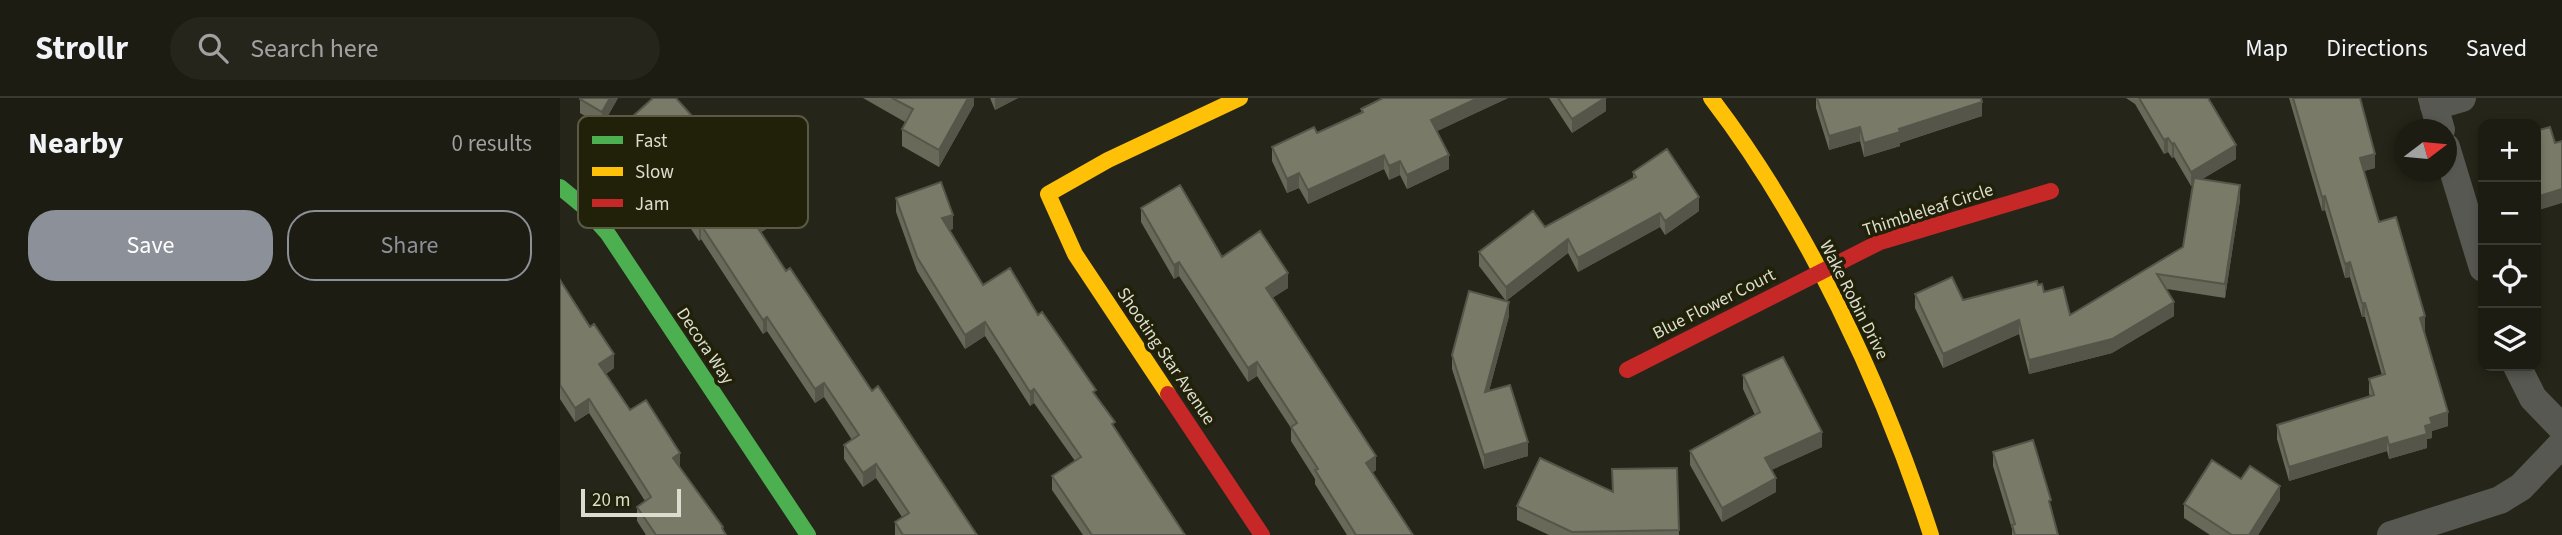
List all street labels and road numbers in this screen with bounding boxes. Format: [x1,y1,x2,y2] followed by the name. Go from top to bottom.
[1859,177,1997,243] street label: Thimbleleaf Circle
[1813,236,1895,364] street label: Wake Robin Drive
[1648,262,1780,346] street label: Blue Flower Court
[1111,282,1221,430] street label: Shooting Star Avenue
[670,303,740,390] street label: Decora Way

